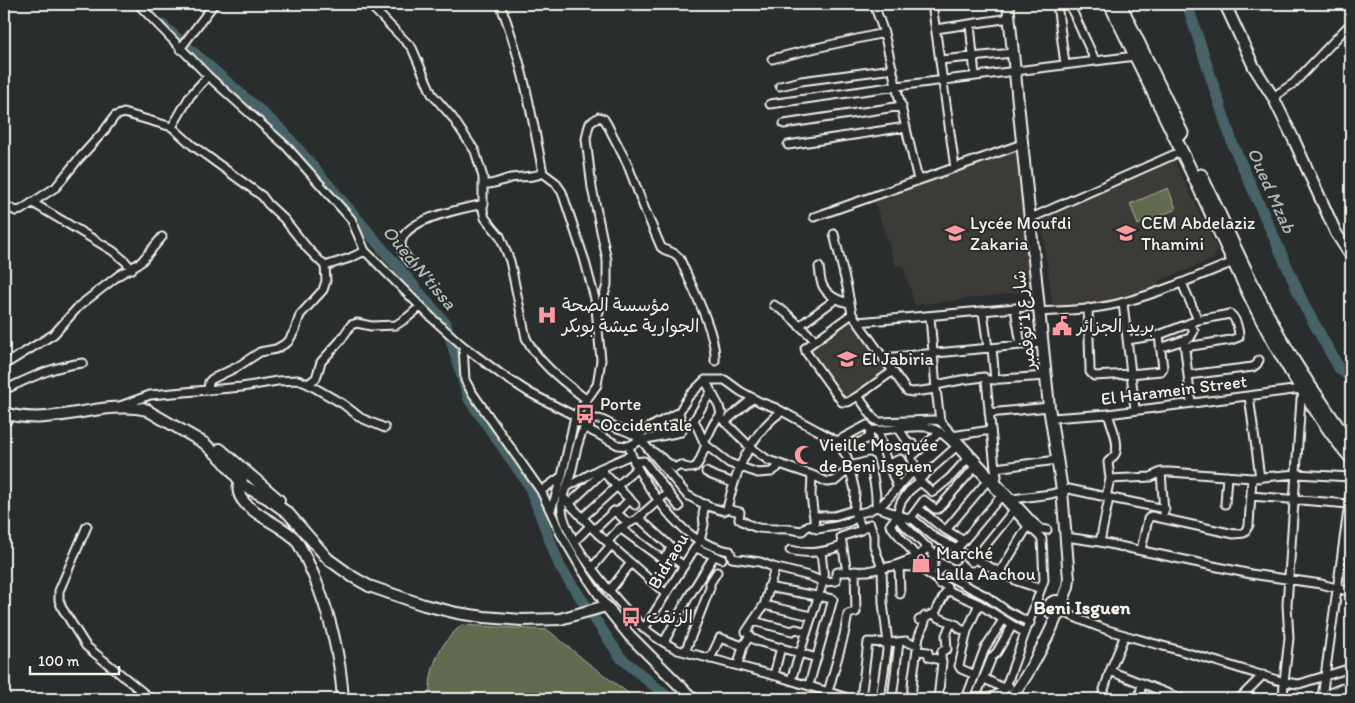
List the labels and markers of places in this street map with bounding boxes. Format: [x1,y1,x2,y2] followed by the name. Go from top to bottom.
[970,212,1071,255] place label: Lycée Moufdi Zakaria
[1141,212,1255,255] place label: CEM Abdelaziz Thamini
[944,222,966,244] school or university icon: Lycée Moufdi Zakaria
[1115,222,1137,244] school or university icon: CEM Abdelaziz Thamini
[560,294,699,337] place label: مؤسسة الصحة الجوارية عيشة بوبكر
[536,304,558,326] hospital icon: مؤسسة الصحة الجوارية عيشة بوبكر
[1051,315,1073,337] public building icon: بريد الجزائر
[1075,315,1154,337] place label: بريد الجزائر
[836,348,858,370] school or university icon: El Jabiria
[862,348,935,370] place label: El Jabiria
[600,393,692,436] place label: Porte Occidentale
[574,403,596,425] bus stop icon: Porte Occidentale
[819,434,938,477] place label: Vieille Mosquée de Beni Isguen
[793,444,815,466] mosque icon: Vieille Mosquée de Beni Isguen
[936,542,1036,585] place label: Marché Lalla Aachou
[910,552,932,574] shop icon: Marché Lalla Aachou
[620,606,642,628] bus stop icon: الزنقت
[646,606,693,628] place label: الزنقت

